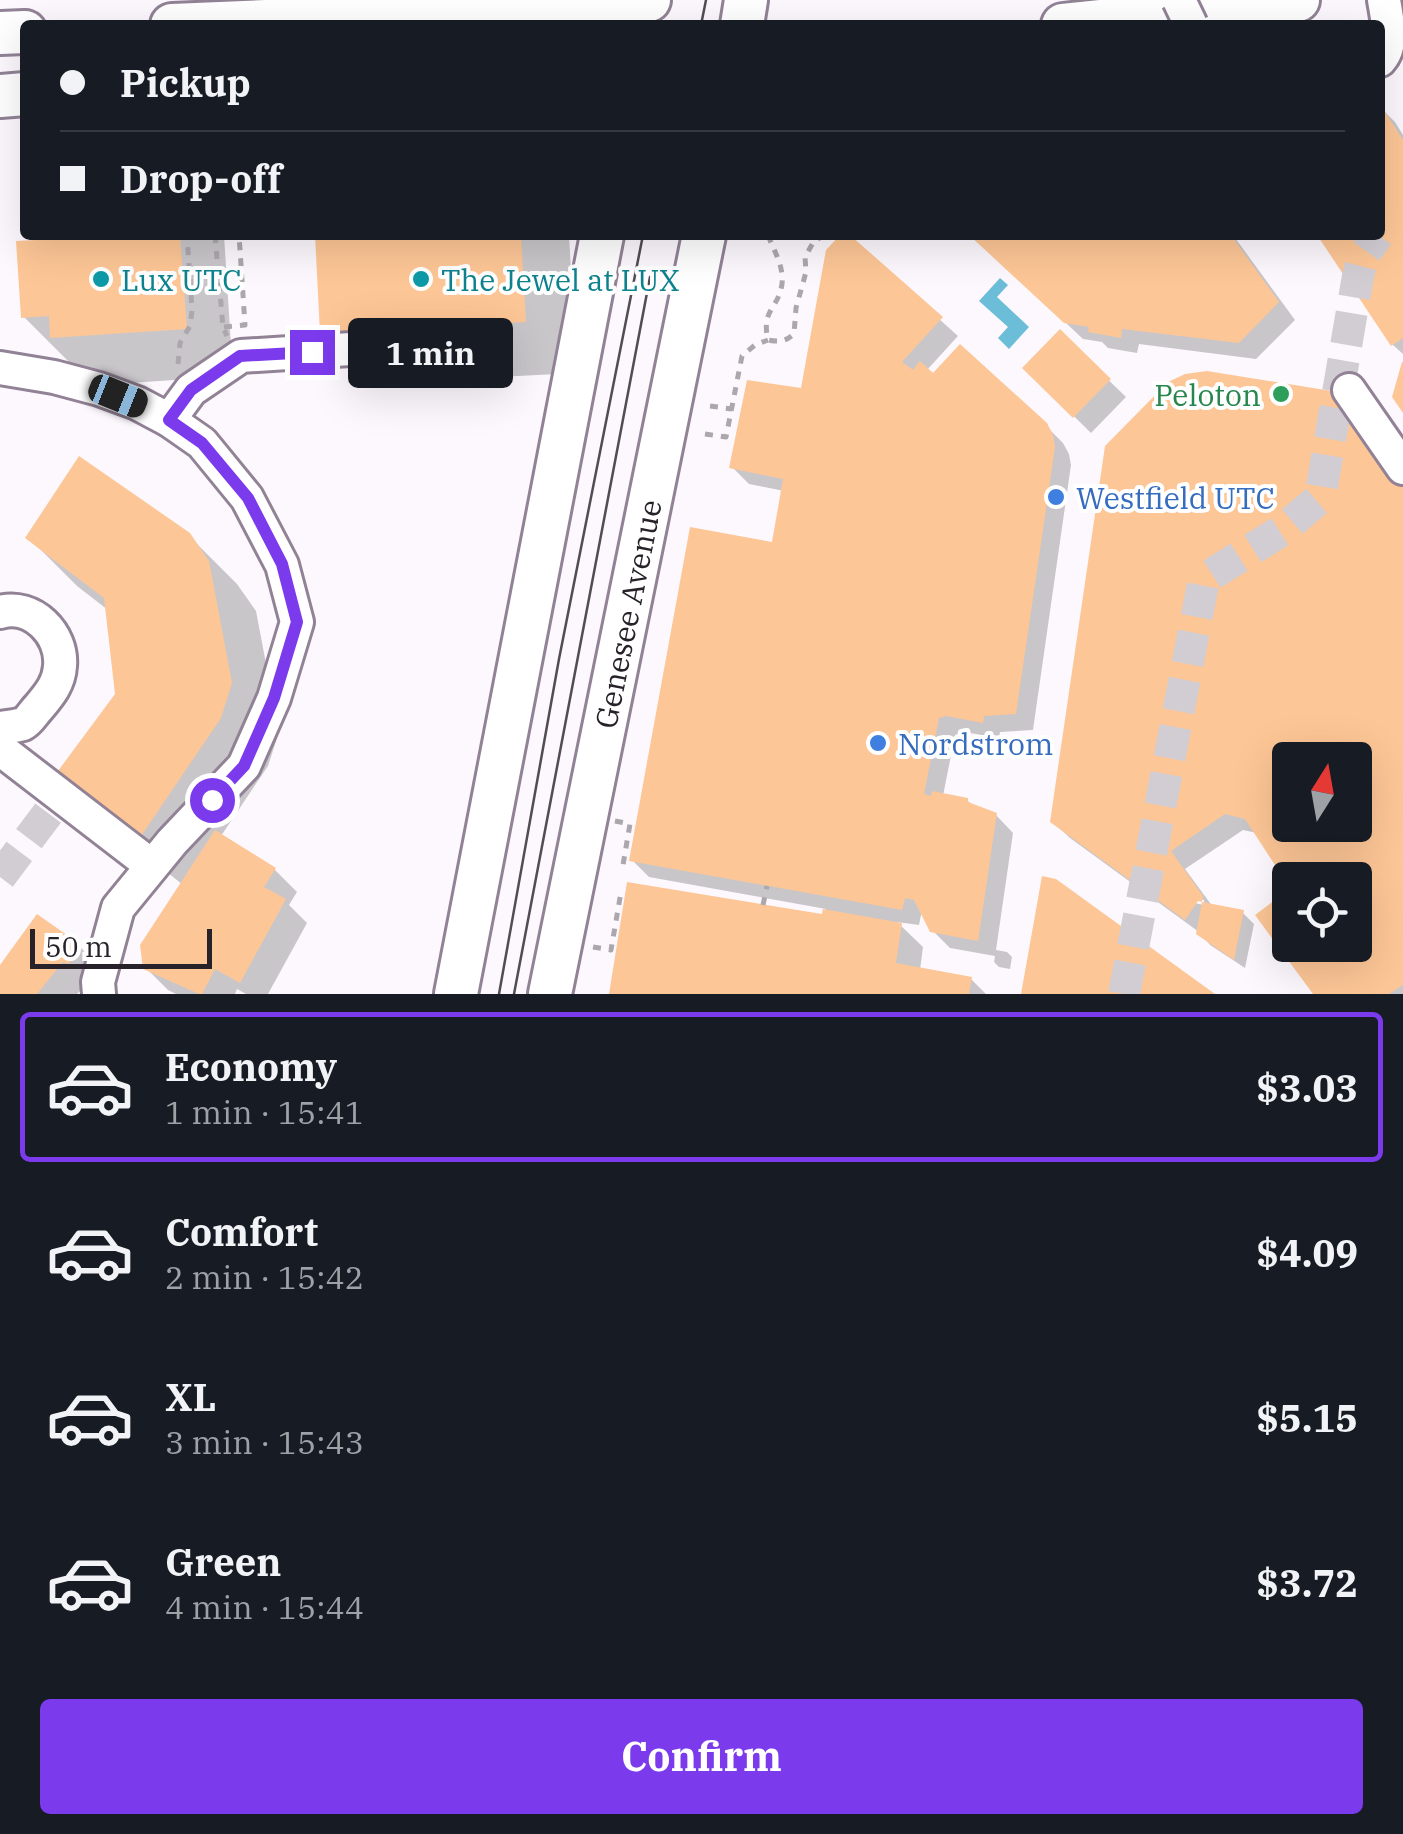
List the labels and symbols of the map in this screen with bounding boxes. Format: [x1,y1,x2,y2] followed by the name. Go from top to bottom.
[121,260,242,299] place label: Lux UTC
[441,260,679,299] place label: The Jewel at LUX
[90,268,112,290] marker: Lux UTC
[410,268,432,290] marker: The Jewel at LUX
[347,317,512,387] callout: 1 min
[290,330,335,375] route end
[85,371,151,421] car
[1154,375,1261,414] place label: Peloton
[1270,383,1292,405] marker: Peloton
[1076,478,1275,517] place label: Westfield UTC
[1045,486,1067,508] marker: Westfield UTC
[585,496,669,731] street label: Genesee Avenue
[898,724,1053,763] place label: Nordstrom
[867,732,889,754] marker: Nordstrom
[1272,742,1372,842] north arrow
[190,778,235,823] route start
[30,924,212,968] scale bar

